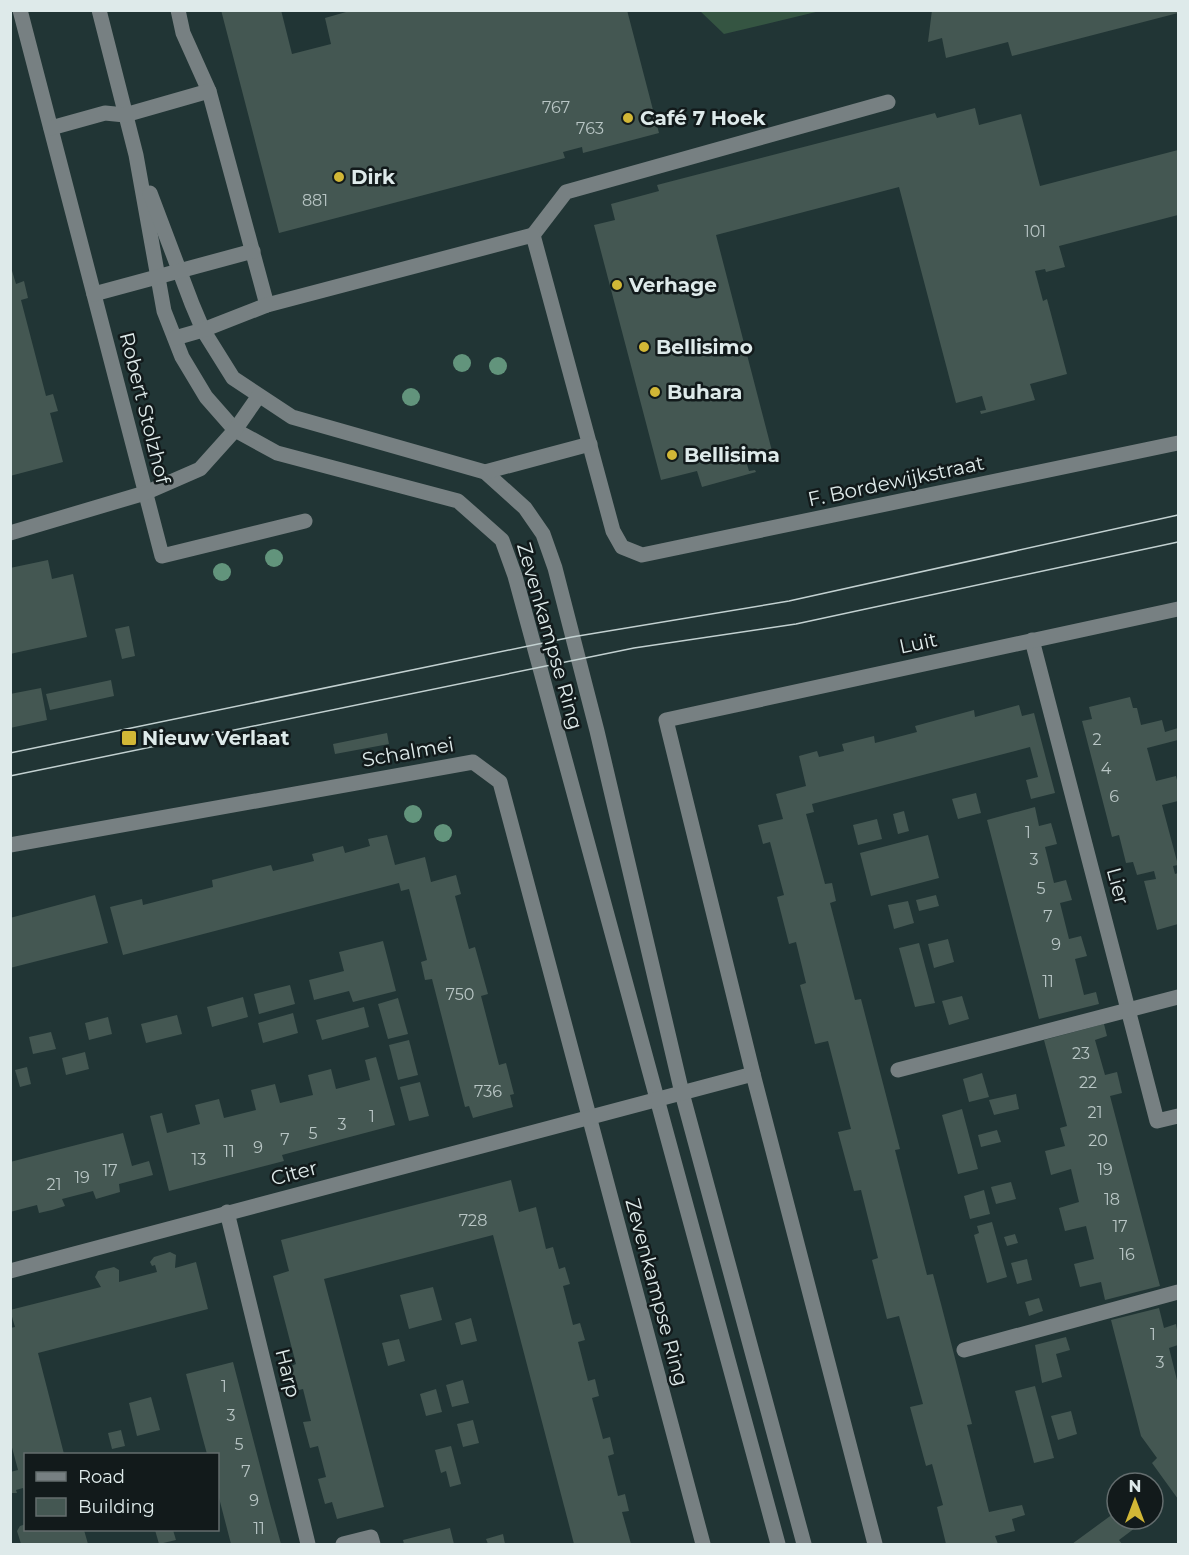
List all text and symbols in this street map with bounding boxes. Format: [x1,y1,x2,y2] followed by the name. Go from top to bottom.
[542,98,570,117] house number: 767
[640,106,767,130] place label: Café 7 Hoek
[621,111,635,125] marker: Café 7 Hoek
[576,119,604,138] house number: 763
[351,165,396,189] place label: Dirk
[332,170,346,184] marker: Dirk
[302,191,328,210] house number: 881
[1024,222,1046,241] house number: 101
[628,273,717,297] place label: Verhage
[610,278,624,292] marker: Verhage
[115,330,176,487] street label: Robert Stolzhof
[656,335,753,359] place label: Bellisimo
[637,340,651,354] marker: Bellisimo
[667,380,742,404] place label: Buhara
[648,385,662,399] marker: Buhara
[684,443,780,467] place label: Bellisima
[665,448,679,462] marker: Bellisima
[806,451,986,511] street label: F. Bordewijkstraat
[512,540,588,732] street label: Zevenkampse Ring
[897,627,939,659] street label: Luit
[142,726,290,750] place label: Nieuw Verlaat
[120,729,138,747] marker: Nieuw Verlaat
[1092,730,1102,749] house number: 2
[360,732,456,772] street label: Schalmei
[1101,759,1112,778] house number: 4
[1109,787,1119,806] house number: 6
[1025,823,1031,842] house number: 1
[1029,850,1039,869] house number: 3
[1102,865,1134,907] street label: Lier
[1036,879,1046,898] house number: 5
[1043,907,1053,926] house number: 7
[1051,935,1061,954] house number: 9
[1042,972,1054,991] house number: 11
[446,985,474,1004] house number: 750
[1072,1044,1090,1063] house number: 23
[1079,1073,1097,1092] house number: 22
[474,1082,502,1101] house number: 736
[1088,1103,1102,1122] house number: 21
[369,1107,375,1126] house number: 1
[337,1115,347,1134] house number: 3
[308,1124,318,1143] house number: 5
[280,1130,290,1149] house number: 7
[1088,1131,1108,1150] house number: 20
[253,1138,263,1157] house number: 9
[223,1142,235,1161] house number: 11
[192,1150,206,1169] house number: 13
[268,1155,320,1191] street label: Citer
[1097,1160,1113,1179] house number: 19
[102,1161,118,1180] house number: 17
[74,1168,90,1187] house number: 19
[47,1175,61,1194] house number: 21
[1104,1190,1120,1209] house number: 18
[620,1196,694,1388] street label: Zevenkampse Ring
[459,1211,487,1230] house number: 728
[1112,1217,1128,1236] house number: 17
[1119,1245,1135,1264] house number: 16
[1150,1325,1156,1344] house number: 1
[270,1346,306,1400] street label: Harp
[1155,1353,1165,1372] house number: 3
[221,1377,227,1396] house number: 1
[226,1406,236,1425] house number: 3
[234,1435,244,1454] house number: 5
[24,1453,219,1531] legend
[241,1462,251,1481] house number: 7
[78,1466,125,1488] text: Road
[1105,1471,1165,1531] north arrow
[1129,1477,1141,1496] text: N
[249,1491,259,1510] house number: 9
[78,1496,155,1518] text: Building
[253,1519,265,1538] house number: 11

